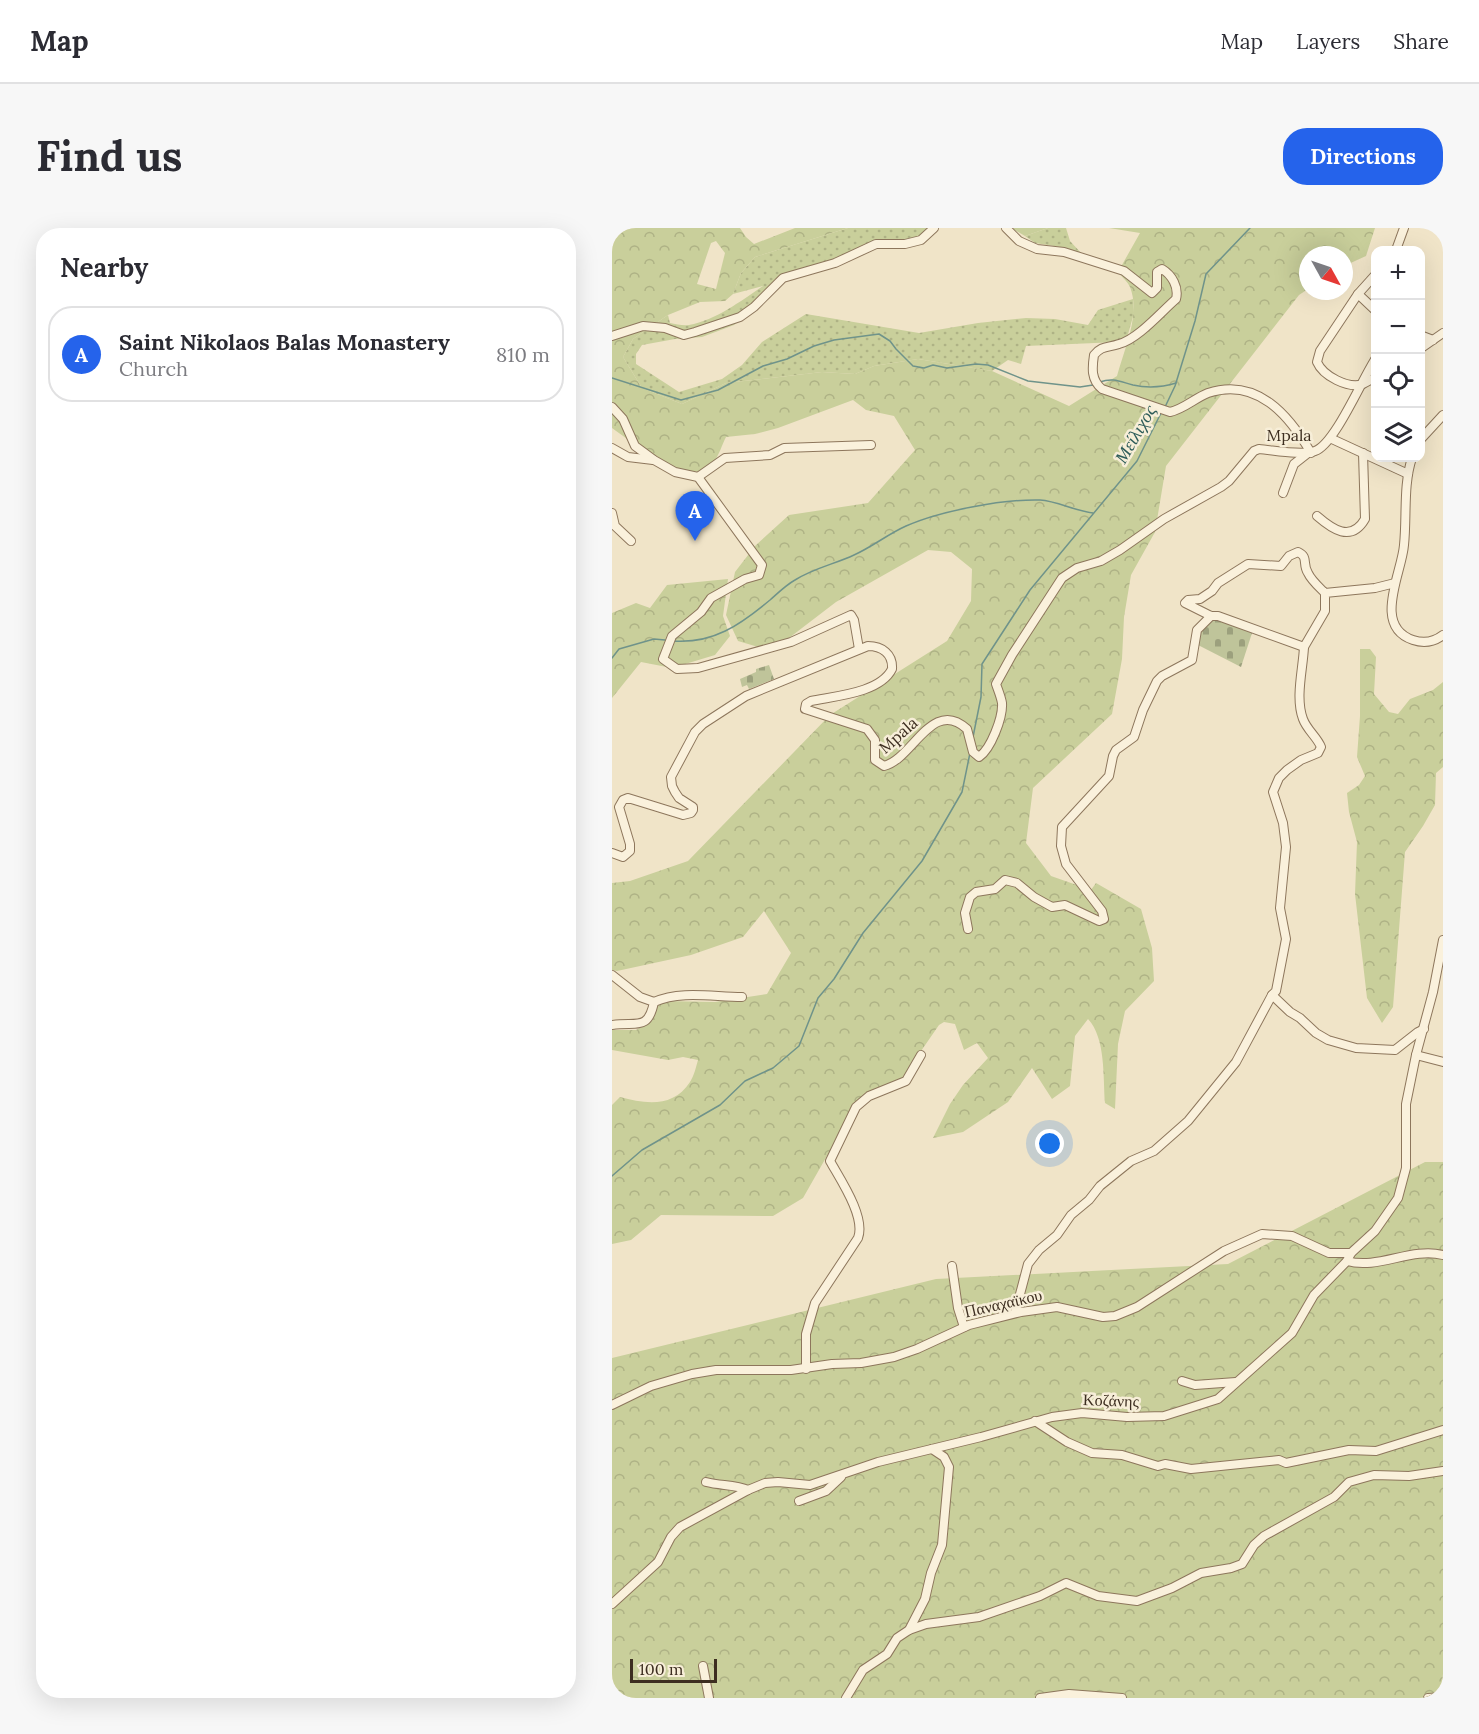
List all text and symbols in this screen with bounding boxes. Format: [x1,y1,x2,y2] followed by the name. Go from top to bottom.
[30,23,89,59] text: Map
[1220,28,1263,55] text: Map
[1296,28,1360,55] text: Layers
[1393,28,1449,55] text: Share
[1283,128,1443,185] button: Directions
[36,129,182,183] text: Find us
[1299,246,1353,300] north arrow
[1371,246,1425,462] map controls
[1371,246,1425,300] button: +
[60,251,148,284] text: Nearby
[1371,300,1425,354] button: −
[119,328,450,356] text: Saint Nikolaos Balas Monastery
[75,342,88,367] text: A
[496,342,550,367] text: 810 m
[1371,354,1425,408] button: locate
[119,356,188,381] text: Church
[1109,400,1161,468] water label: Μείλιχος
[1371,408,1425,462] button: layers
[1266,425,1312,445] street label: Mpala
[676,492,715,541] pin: A
[875,712,921,758] street label: Mpala
[1035,1129,1064,1158] your location
[962,1284,1044,1322] street label: Παναχαϊκου
[1083,1389,1140,1411] street label: Κοζάνης
[630,1656,717,1684] scale bar
[639,1659,683,1679] text: 100 m

